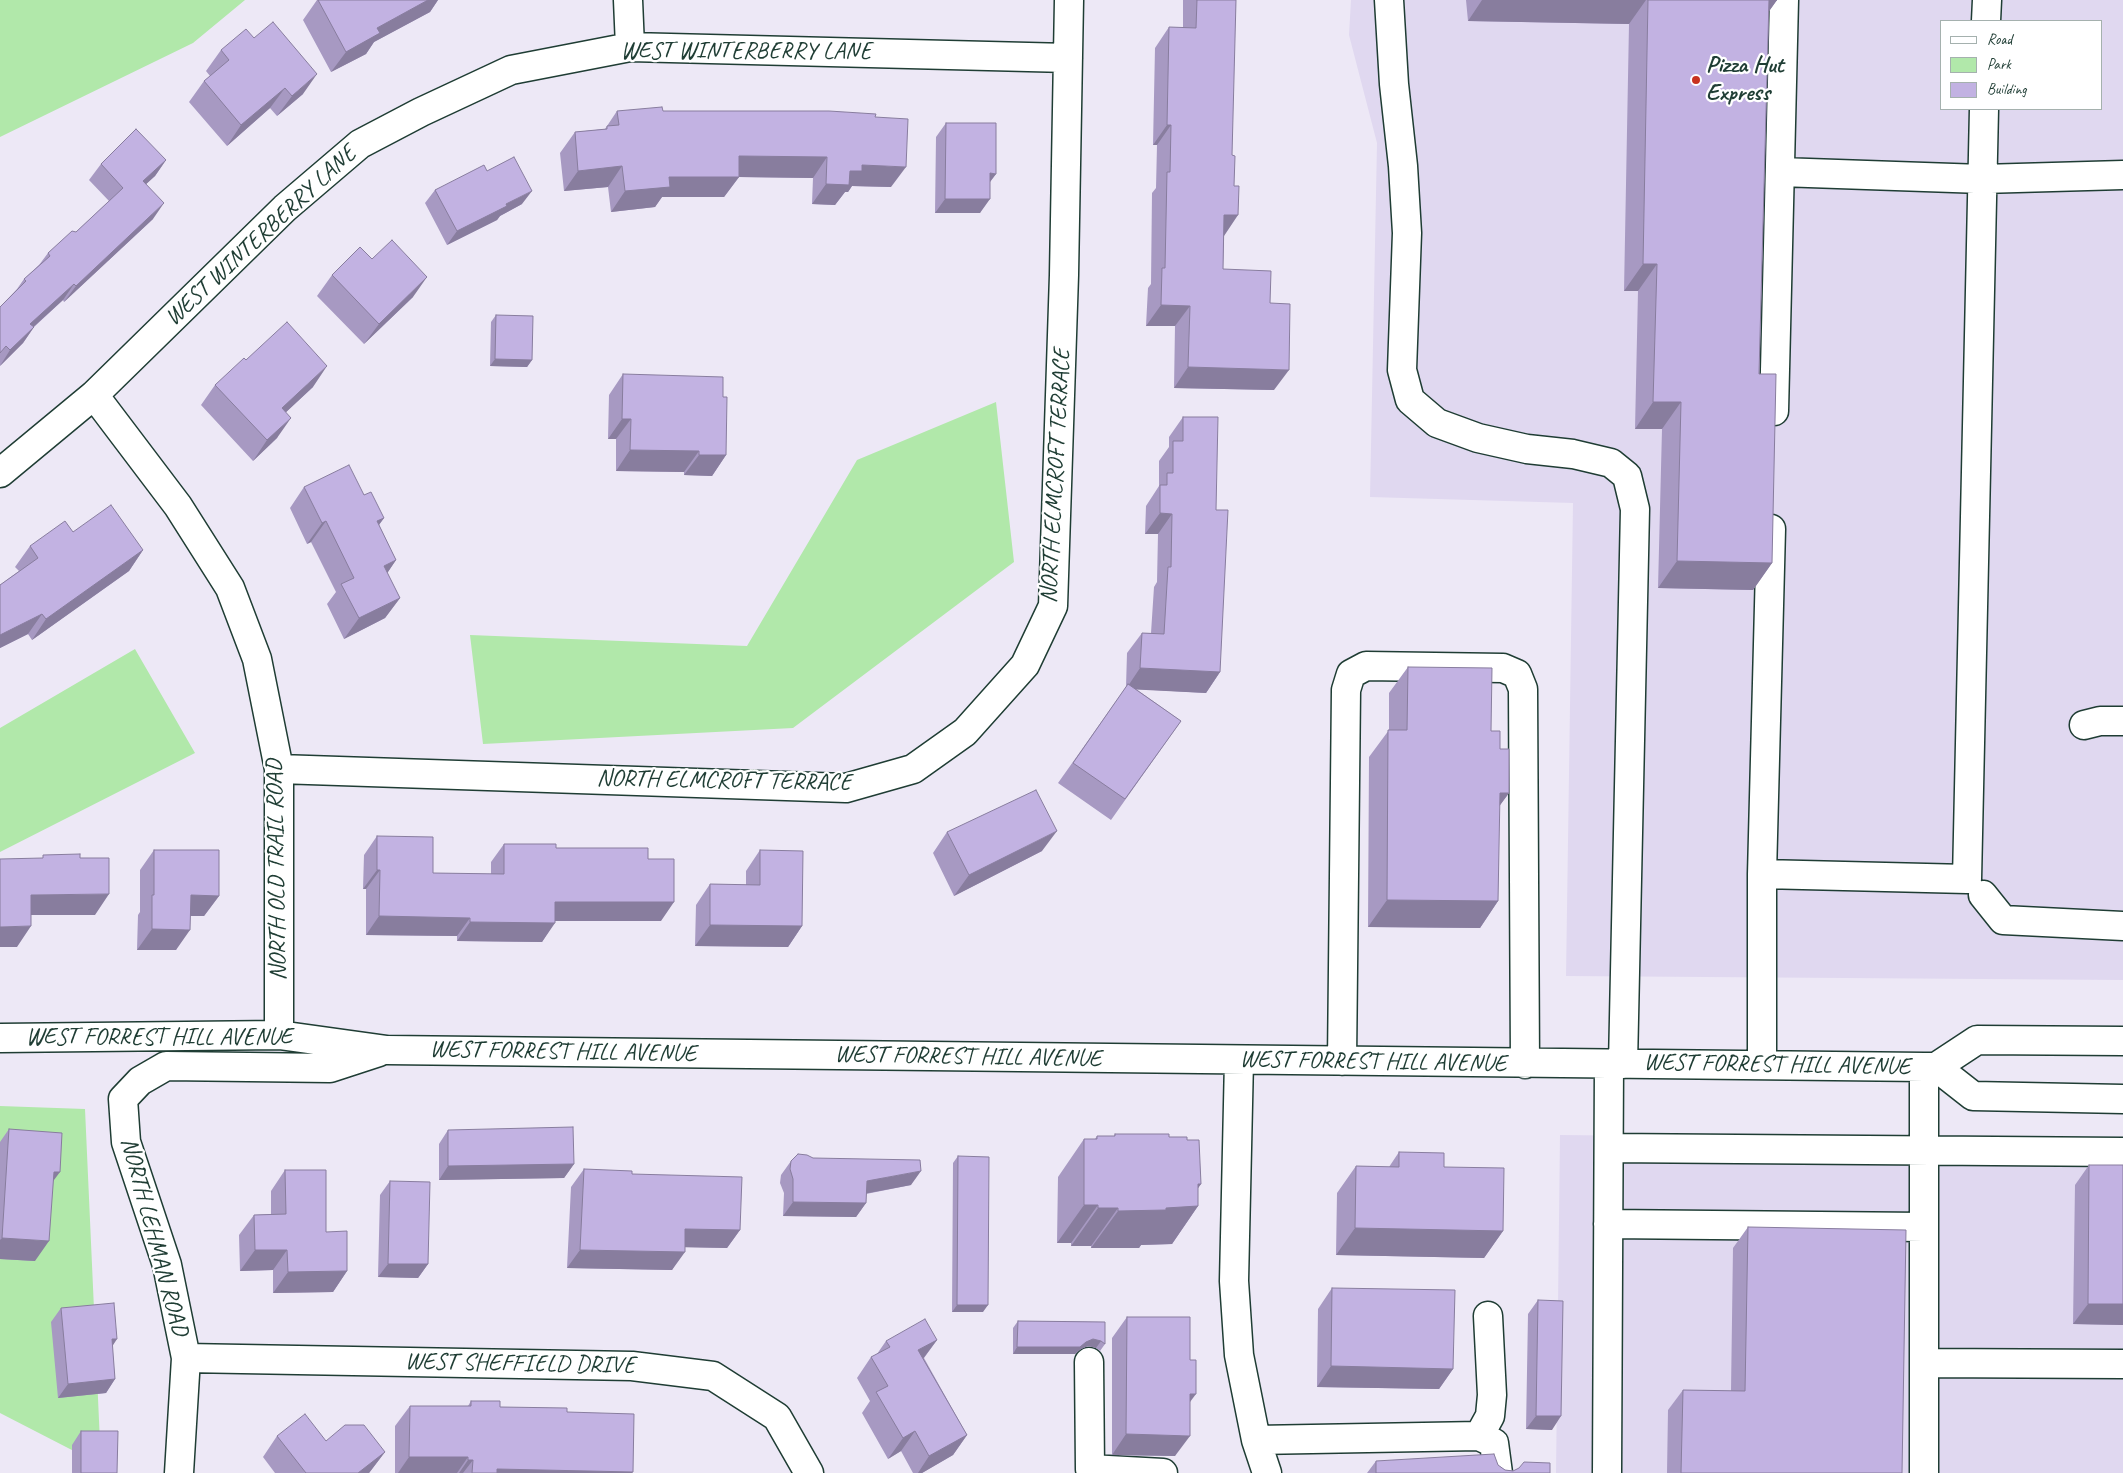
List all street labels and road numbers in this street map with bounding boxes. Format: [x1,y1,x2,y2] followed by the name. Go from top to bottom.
[621,38,871,66] street label: WEST WINTERBERRY LANE
[159,140,363,332] street label: WEST WINTERBERRY LANE
[1035,348,1077,604] street label: NORTH ELMCROFT TERRACE
[261,759,293,981] street label: NORTH OLD TRAIL ROAD
[596,764,852,798] street label: NORTH ELMCROFT TERRACE
[26,1024,292,1052] street label: WEST FORREST HILL AVENUE
[429,1035,697,1069] street label: WEST FORREST HILL AVENUE
[834,1040,1102,1074] street label: WEST FORREST HILL AVENUE
[1239,1045,1507,1079] street label: WEST FORREST HILL AVENUE
[1643,1048,1911,1082] street label: WEST FORREST HILL AVENUE
[114,1135,194,1339] street label: NORTH LEHMAN ROAD
[405,1348,635,1380] street label: WEST SHEFFIELD DRIVE

